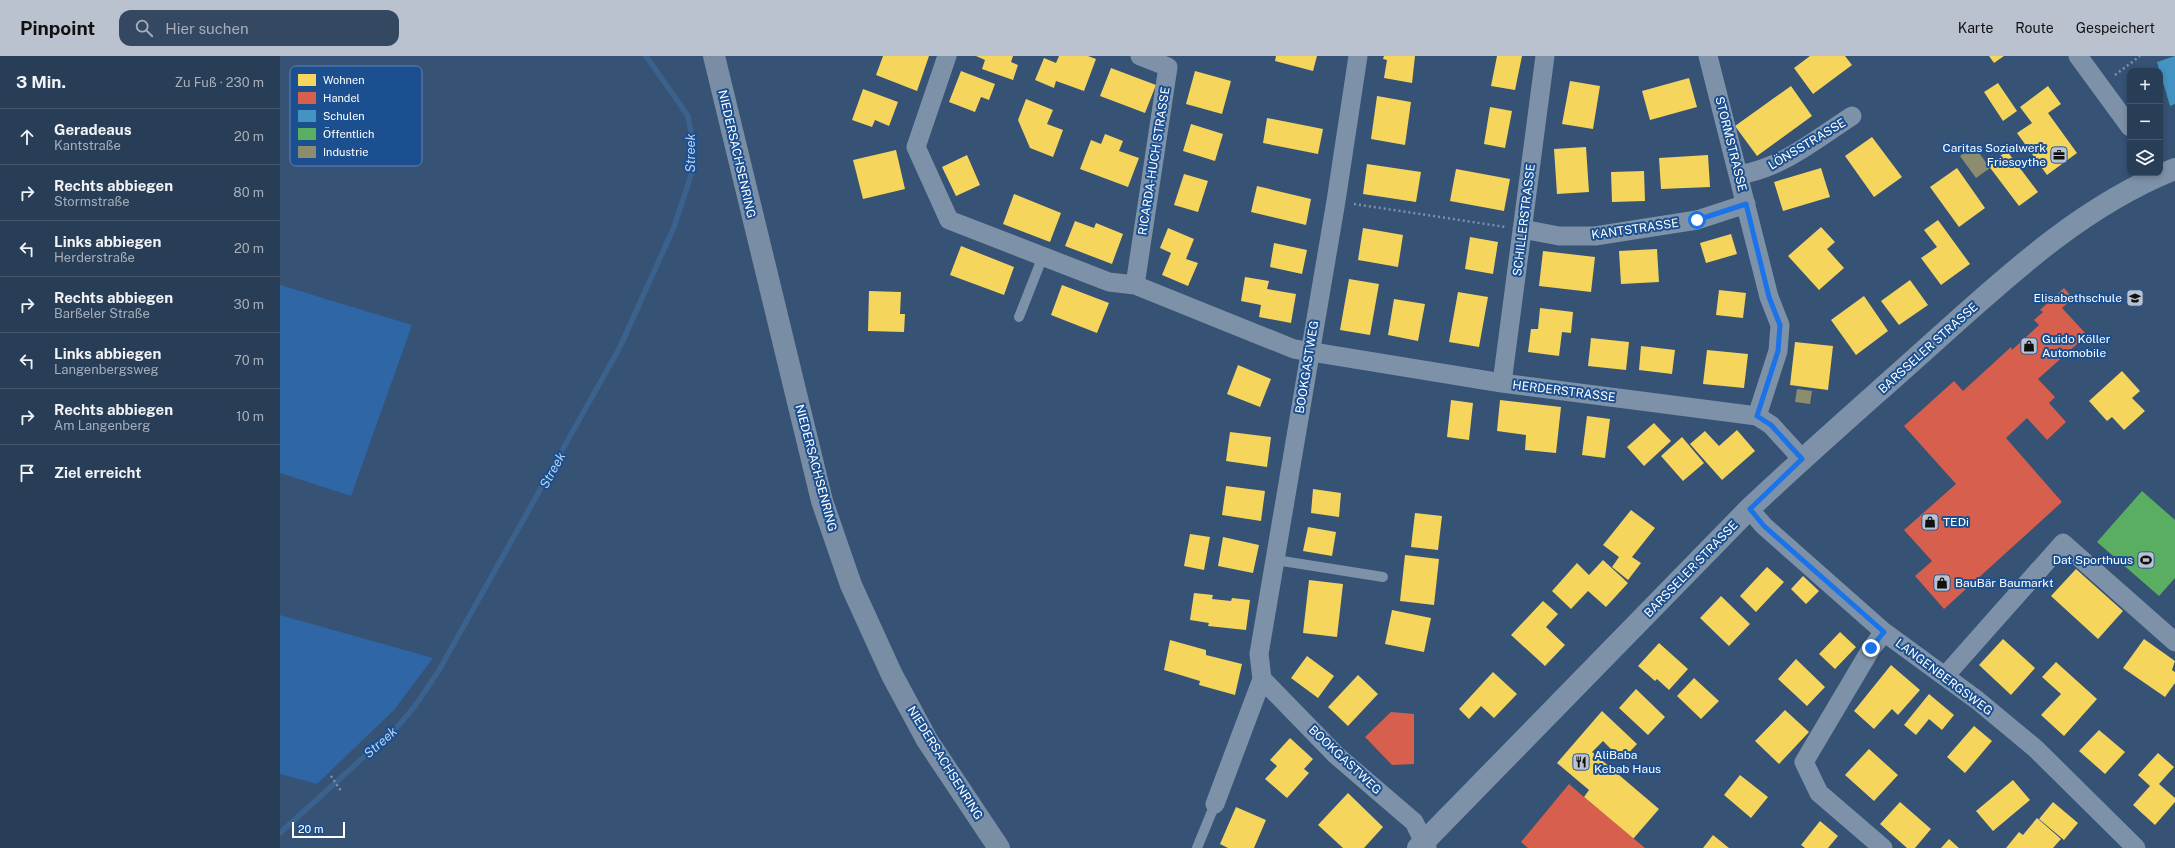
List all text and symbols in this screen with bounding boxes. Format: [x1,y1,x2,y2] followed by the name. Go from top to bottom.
[119,10,399,46] search box
[20,17,95,39] text: Pinpoint
[133,17,155,39] icon: search
[165,20,249,37] text: Hier suchen
[1958,20,1993,36] text: Karte
[2015,20,2054,36] text: Route
[2076,20,2155,36] text: Gespeichert
[290,66,422,166] legend
[2127,68,2163,176] map controls
[2127,68,2163,104] button: +
[16,72,66,92] text: 3 Min.
[323,74,364,86] text: Wohnen
[175,75,264,90] text: Zu Fuß · 230 m
[1135,86,1173,236] street label: RICARDA-HUCH STRASSE
[715,89,759,219] street label: NIEDERSACHSENRING
[323,92,360,104] text: Handel
[1712,95,1750,193] street label: STORMSTRASSE
[2127,104,2163,140] button: −
[323,110,365,122] text: Schulen
[1766,115,1848,173] street label: LÖNSSTRASSE
[54,121,132,138] text: Geradeaus
[16,126,38,148] icon: ahead
[323,127,374,140] text: Öffentlich
[234,129,264,144] text: 20 m
[683,133,698,173] water label: Streek
[54,138,121,153] text: Kantstraße
[2127,140,2163,176] button: layers
[1942,141,2046,169] place label: Caritas Sozialwerk Friesoythe
[2049,145,2069,165] office icon: Caritas Sozialwerk Friesoythe
[323,146,368,158] text: Industrie
[1510,163,1538,277] street label: SCHILLERSTRASSE
[54,177,173,194] text: Rechts abbiegen
[16,182,38,204] icon: right
[233,185,264,200] text: 80 m
[54,194,130,209] text: Stormstraße
[1688,211,1706,229] route start
[1590,216,1680,242] street label: KANTSTRASSE
[54,233,161,250] text: Links abbiegen
[16,238,38,260] icon: left
[234,241,264,256] text: 20 m
[54,250,135,265] text: Herderstraße
[2125,288,2145,308] school or university icon: Elisabethschule
[54,289,173,306] text: Rechts abbiegen
[2034,291,2122,305] place label: Elisabethschule
[16,294,38,316] icon: right
[234,297,264,312] text: 30 m
[1876,300,1980,396] street label: BARSSELER STRASSE
[54,306,150,321] text: Barßeler Straße
[1293,319,1321,415] street label: BOOKGASTWEG
[2042,332,2111,360] place label: Guido Köller Automobile
[2019,336,2039,356] shop icon: Guido Köller Automobile
[54,345,161,362] text: Links abbiegen
[16,350,38,372] icon: left
[234,353,264,368] text: 70 m
[54,362,159,377] text: Langenbergsweg
[1512,378,1616,404] street label: HERDERSTRASSE
[54,401,173,418] text: Rechts abbiegen
[792,403,840,533] street label: NIEDERSACHSENRING
[16,406,38,428] icon: right
[236,409,264,424] text: 10 m
[54,418,150,433] text: Am Langenberg
[536,449,568,491] water label: Streek
[16,462,38,484] icon: arrive
[54,464,141,481] text: Ziel erreicht
[1920,512,1940,532] shop icon: TEDi
[1943,515,1969,529] place label: TEDi
[1641,518,1741,620] street label: BARSSELER STRASSE
[2136,550,2156,570] sports icon: Dat Sporthuus
[2053,553,2133,567] place label: Dat Sporthuus
[1932,573,1952,593] shop icon: BauBär Baumarkt
[1955,576,2054,590] place label: BauBär Baumarkt
[1893,636,1995,718] street label: LANGENBERGSWEG
[1862,639,1880,657] route end
[904,704,986,822] street label: NIEDERSACHSENRING
[1306,723,1384,797] street label: BOOKGASTWEG
[361,724,400,761] water label: Streek
[1594,748,1661,776] place label: AliBaba Kebab Haus
[1571,752,1591,772] restaurant icon: AliBaba Kebab Haus
[292,820,345,839] scale bar
[298,823,323,835] text: 20 m

